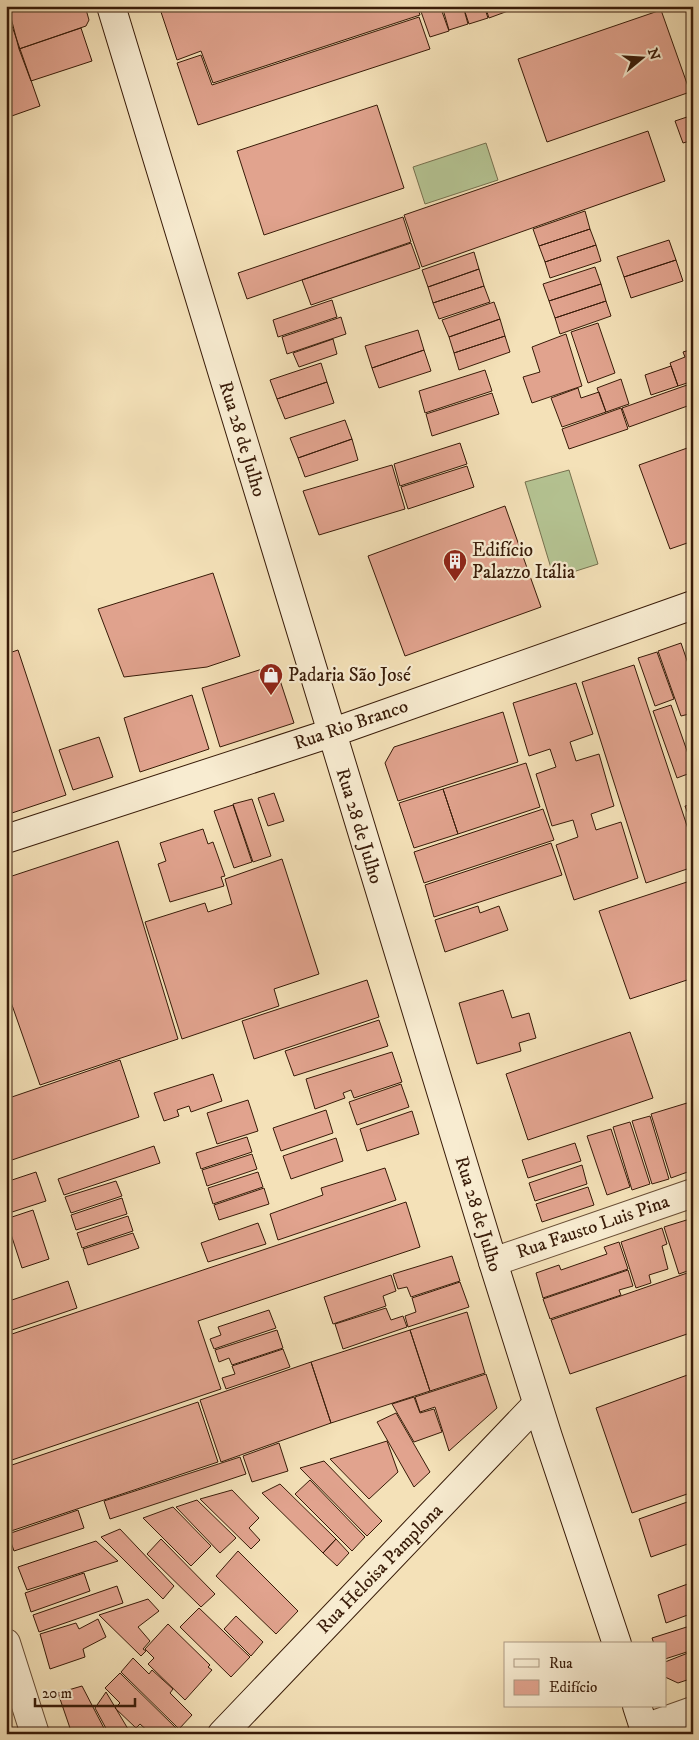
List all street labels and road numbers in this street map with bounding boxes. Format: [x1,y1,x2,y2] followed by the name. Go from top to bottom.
[214,378,270,500] street label: Rua 28 de Julho
[291,695,411,755] street label: Rua Rio Branco
[331,765,387,887] street label: Rua 28 de Julho
[450,1153,506,1275] street label: Rua 28 de Julho
[514,1190,672,1264] street label: Rua Fausto Luis Pina
[312,1499,448,1639] street label: Rua Heloisa Pamplona

